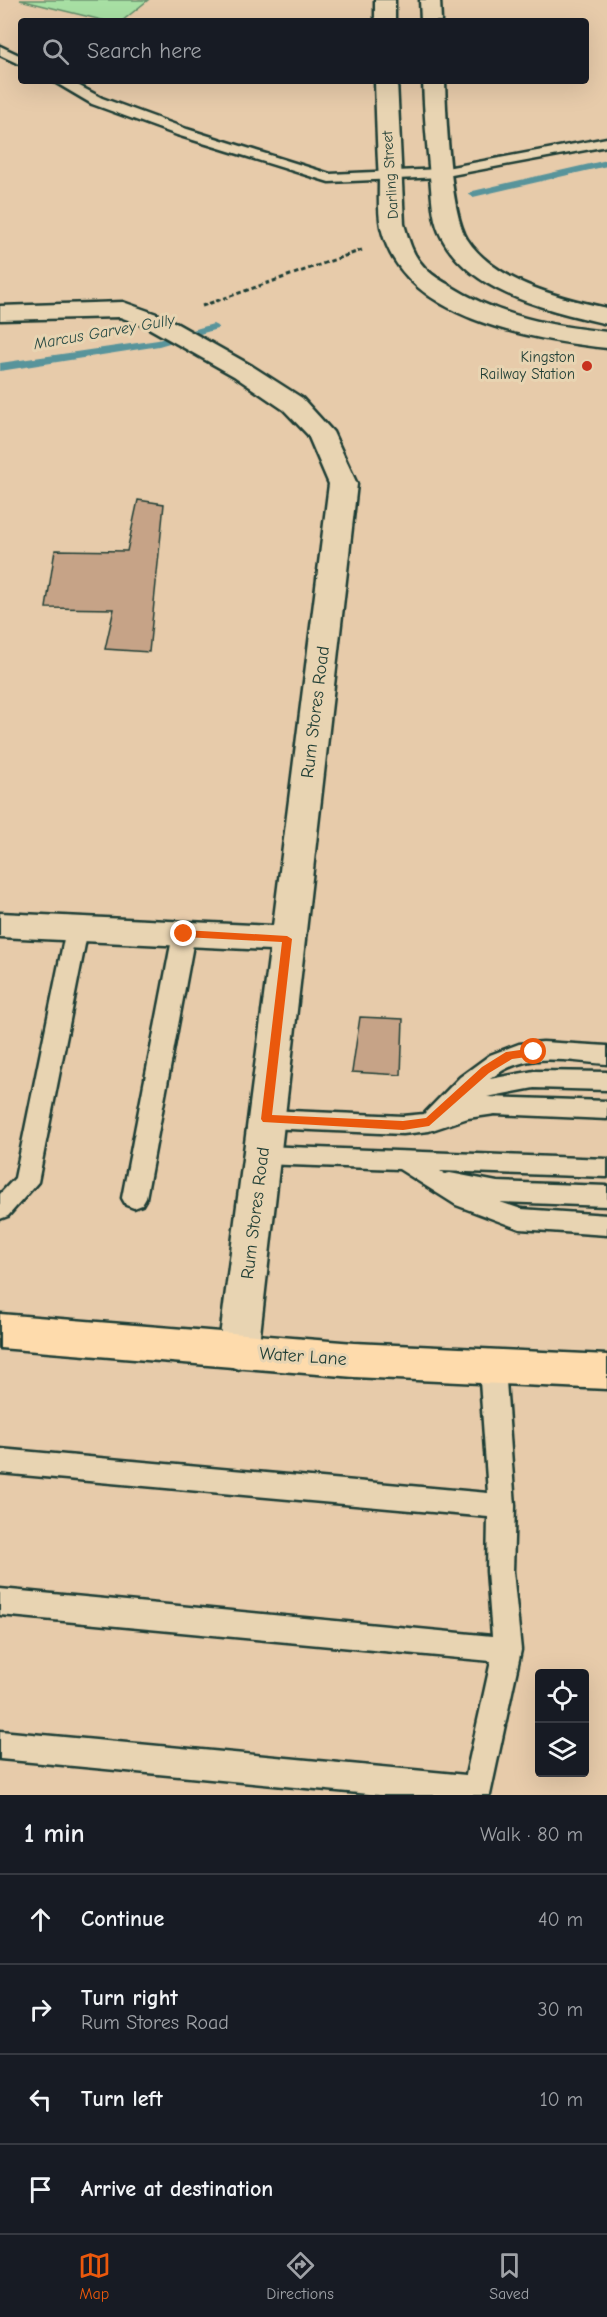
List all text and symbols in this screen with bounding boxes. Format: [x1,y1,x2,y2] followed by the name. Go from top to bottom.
[18,18,589,84] search box
[39,35,72,68] icon: search
[87,38,202,64] text: Search here
[378,129,402,220] street label: Darling Street
[31,311,177,353] water label: Marcus Garvey Gully
[480,348,575,383] place label: Kingston Railway Station
[580,359,594,373] marker: Kingston Railway Station
[297,645,334,779] street label: Rum Stores Road
[170,920,196,946] route end
[520,1038,546,1064] route start
[237,1146,274,1280] street label: Rum Stores Road
[259,1343,347,1370] street label: Water Lane
[535,1669,589,1777] map controls
[535,1669,589,1723] button: locate
[535,1723,589,1777] button: layers
[24,1819,85,1849] text: 1 min
[480,1823,583,1846] text: Walk · 80 m
[24,1903,57,1936] icon: ahead
[81,1906,164,1932] text: Continue
[538,1908,583,1931] text: 40 m
[81,1985,178,2011] text: Turn right
[24,1993,57,2026] icon: right
[537,1998,583,2021] text: 30 m
[81,2011,229,2034] text: Rum Stores Road
[24,2083,57,2116] icon: left
[81,2086,163,2112] text: Turn left
[540,2088,583,2111] text: 10 m
[24,2173,57,2206] icon: arrive
[81,2176,273,2202] text: Arrive at destination
[78,2249,111,2303] tab: Map
[266,2249,334,2303] tab: Directions
[489,2249,529,2303] tab: Saved

